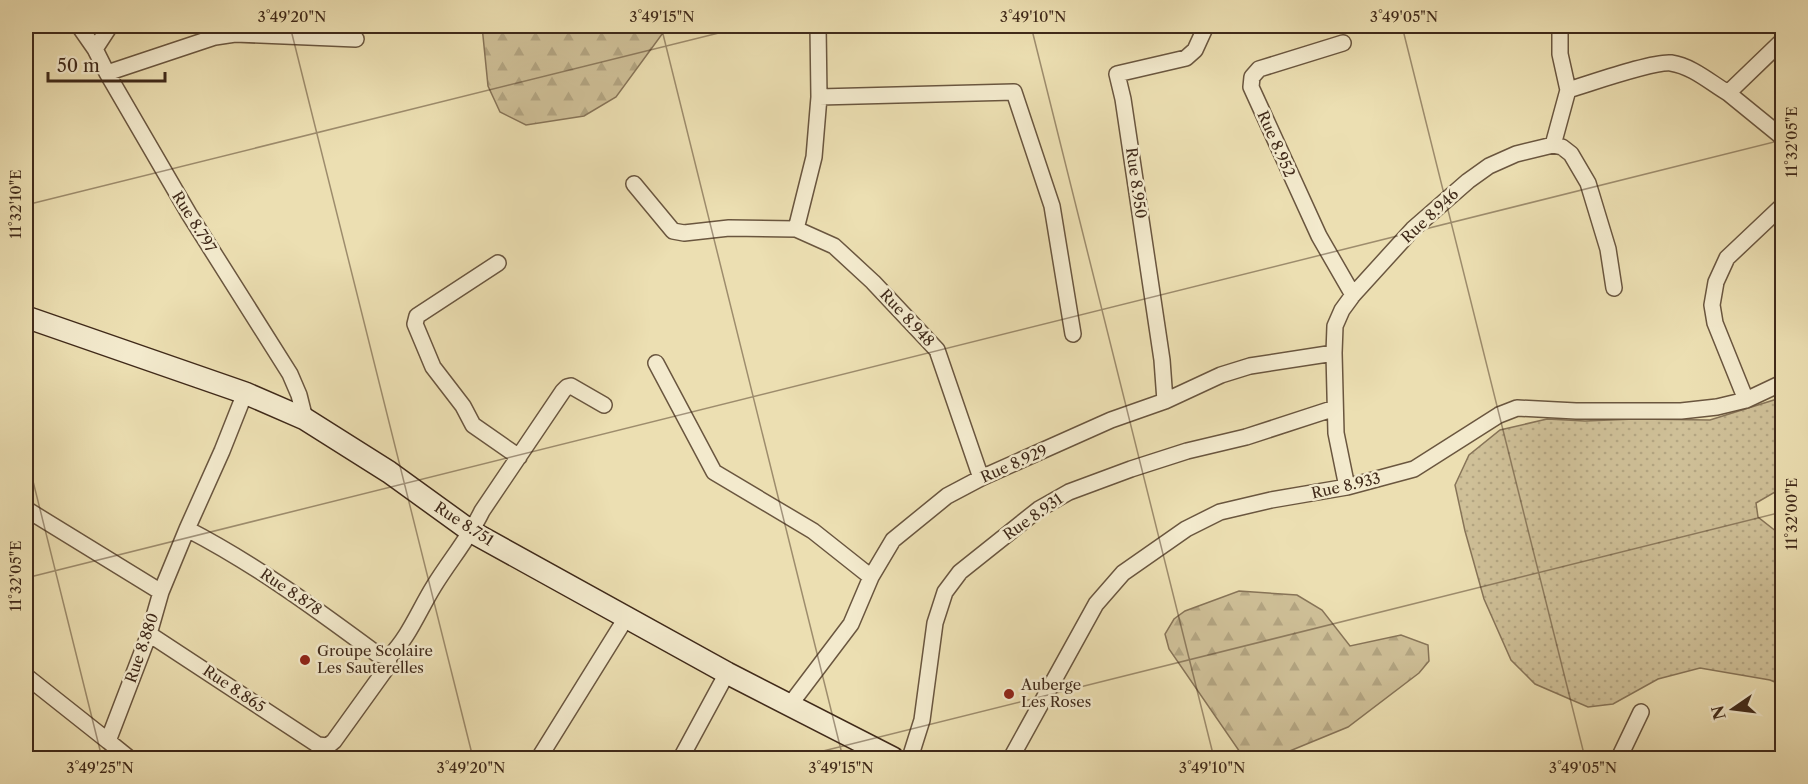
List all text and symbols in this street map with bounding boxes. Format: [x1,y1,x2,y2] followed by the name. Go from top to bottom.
[258,7,326,26] text: 3°49'20"N
[629,7,695,26] text: 3°49'15"N
[1000,7,1066,26] text: 3°49'10"N
[1370,7,1438,26] text: 3°49'05"N
[48,45,165,83] scale bar
[57,55,100,77] text: 50 m
[1782,106,1801,178] text: 11°32'05"E
[1253,108,1299,180] street label: Rue 8.952
[1122,146,1151,220] street label: Rue 8.950
[6,169,25,239] text: 11°32'10"E
[1397,184,1462,247] street label: Rue 8.946
[168,188,221,256] street label: Rue 8.797
[876,285,939,350] street label: Rue 8.948
[977,440,1050,487] street label: Rue 8.929
[1309,468,1382,503] street label: Rue 8.933
[1782,478,1801,550] text: 11°32'00"E
[999,489,1067,544] street label: Rue 8.931
[431,497,498,550] street label: Rue 8.751
[6,540,25,612] text: 11°32'05"E
[257,564,326,619] street label: Rue 8.878
[121,610,162,685] street label: Rue 8.880
[317,641,433,677] place label: Groupe Scolaire Les Sauterelles
[298,653,312,667] marker: Groupe Scolaire Les Sauterelles
[199,661,269,716] street label: Rue 8.865
[1020,675,1091,711] place label: Auberge Les Roses
[1703,679,1763,739] north arrow
[1002,687,1016,701] marker: Auberge Les Roses
[1707,703,1730,722] text: N
[66,758,134,777] text: 3°49'25"N
[437,758,505,777] text: 3°49'20"N
[808,758,874,777] text: 3°49'15"N
[1179,758,1245,777] text: 3°49'10"N
[1549,758,1617,777] text: 3°49'05"N

